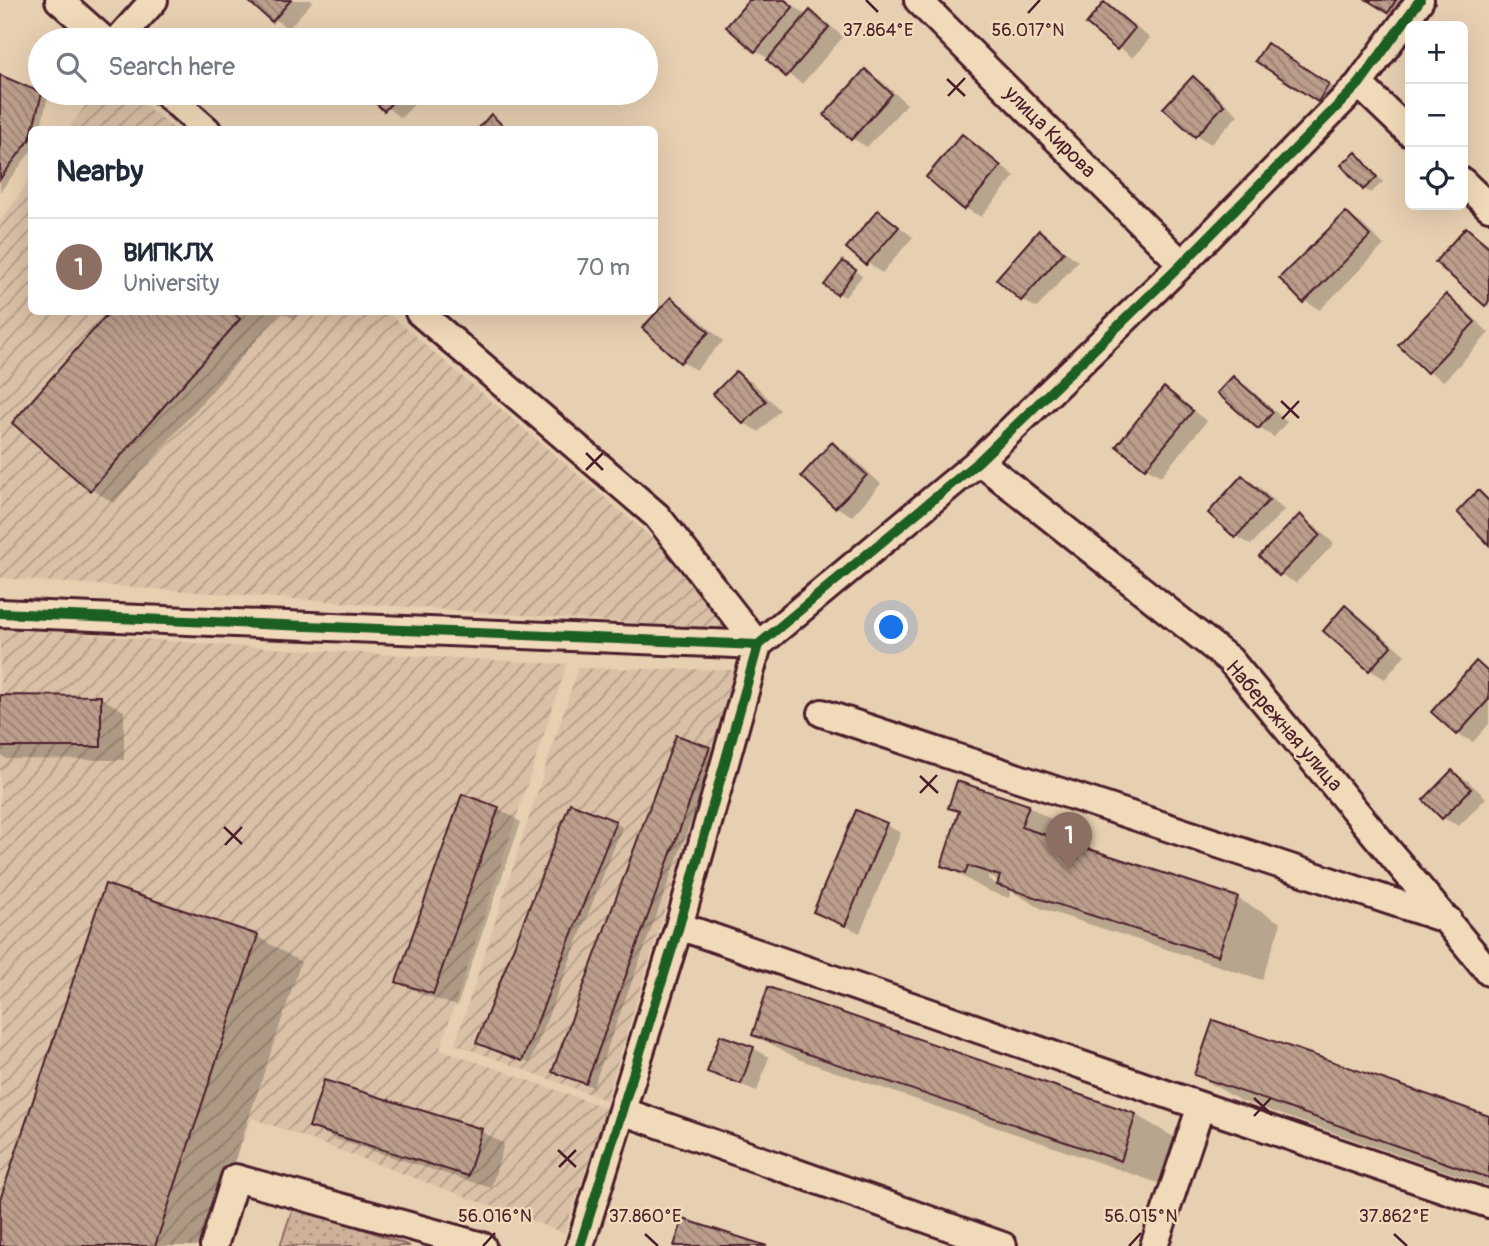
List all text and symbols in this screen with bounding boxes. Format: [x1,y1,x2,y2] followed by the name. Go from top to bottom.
[843,19,913,42] text: 37.864°E
[991,19,1065,42] text: 56.017°N
[1405,21,1468,210] map controls
[1405,21,1468,84] button: +
[28,28,658,105] search box
[52,48,90,86] icon: search
[108,51,235,83] text: Search here
[997,79,1102,184] street label: улица Кирова
[1405,84,1468,147] button: −
[1405,147,1468,210] button: locate
[56,153,143,190] text: Nearby
[123,237,213,269] text: ВИПКЛХ
[75,253,84,282] text: 1
[577,253,630,282] text: 70 m
[123,269,219,298] text: University
[874,610,908,644] your location
[1220,655,1348,797] street label: Набережная улица
[1046,812,1092,870] pin: 1
[458,1205,532,1228] text: 56.016°N
[609,1205,681,1228] text: 37.860°E
[1104,1205,1178,1228] text: 56.015°N
[1359,1205,1429,1228] text: 37.862°E

